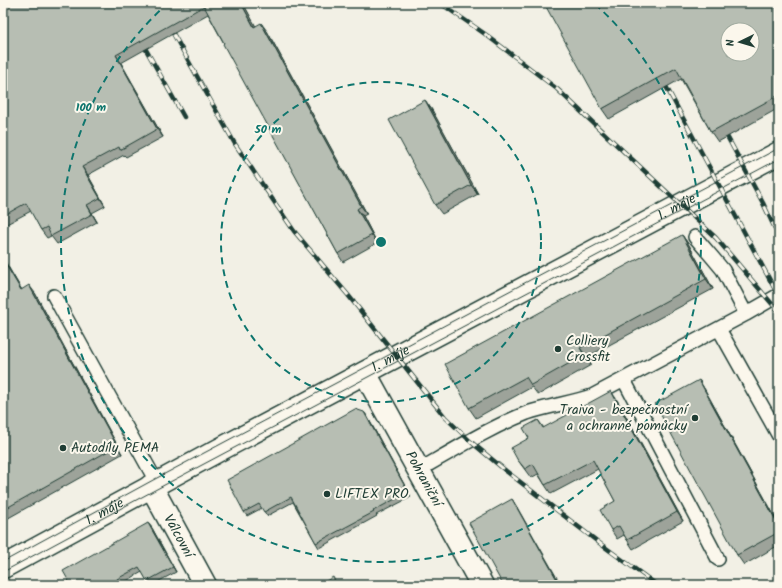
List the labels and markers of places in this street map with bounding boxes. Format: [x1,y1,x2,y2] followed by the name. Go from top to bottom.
[374,235,388,249] centre of rings
[566,330,611,368] place label: Colliery Crossfit
[553,344,563,354] marker: Colliery Crossfit
[560,399,690,437] place label: Traiva - bezpečnostní a ochranné pomůcky
[690,413,700,423] marker: Traiva - bezpečnostní a ochranné pomůcky
[71,437,159,459] place label: Autodíly PEMA
[58,443,68,453] marker: Autodíly PEMA
[335,483,409,505] place label: LIFTEX PRO
[322,489,332,499] marker: LIFTEX PRO

